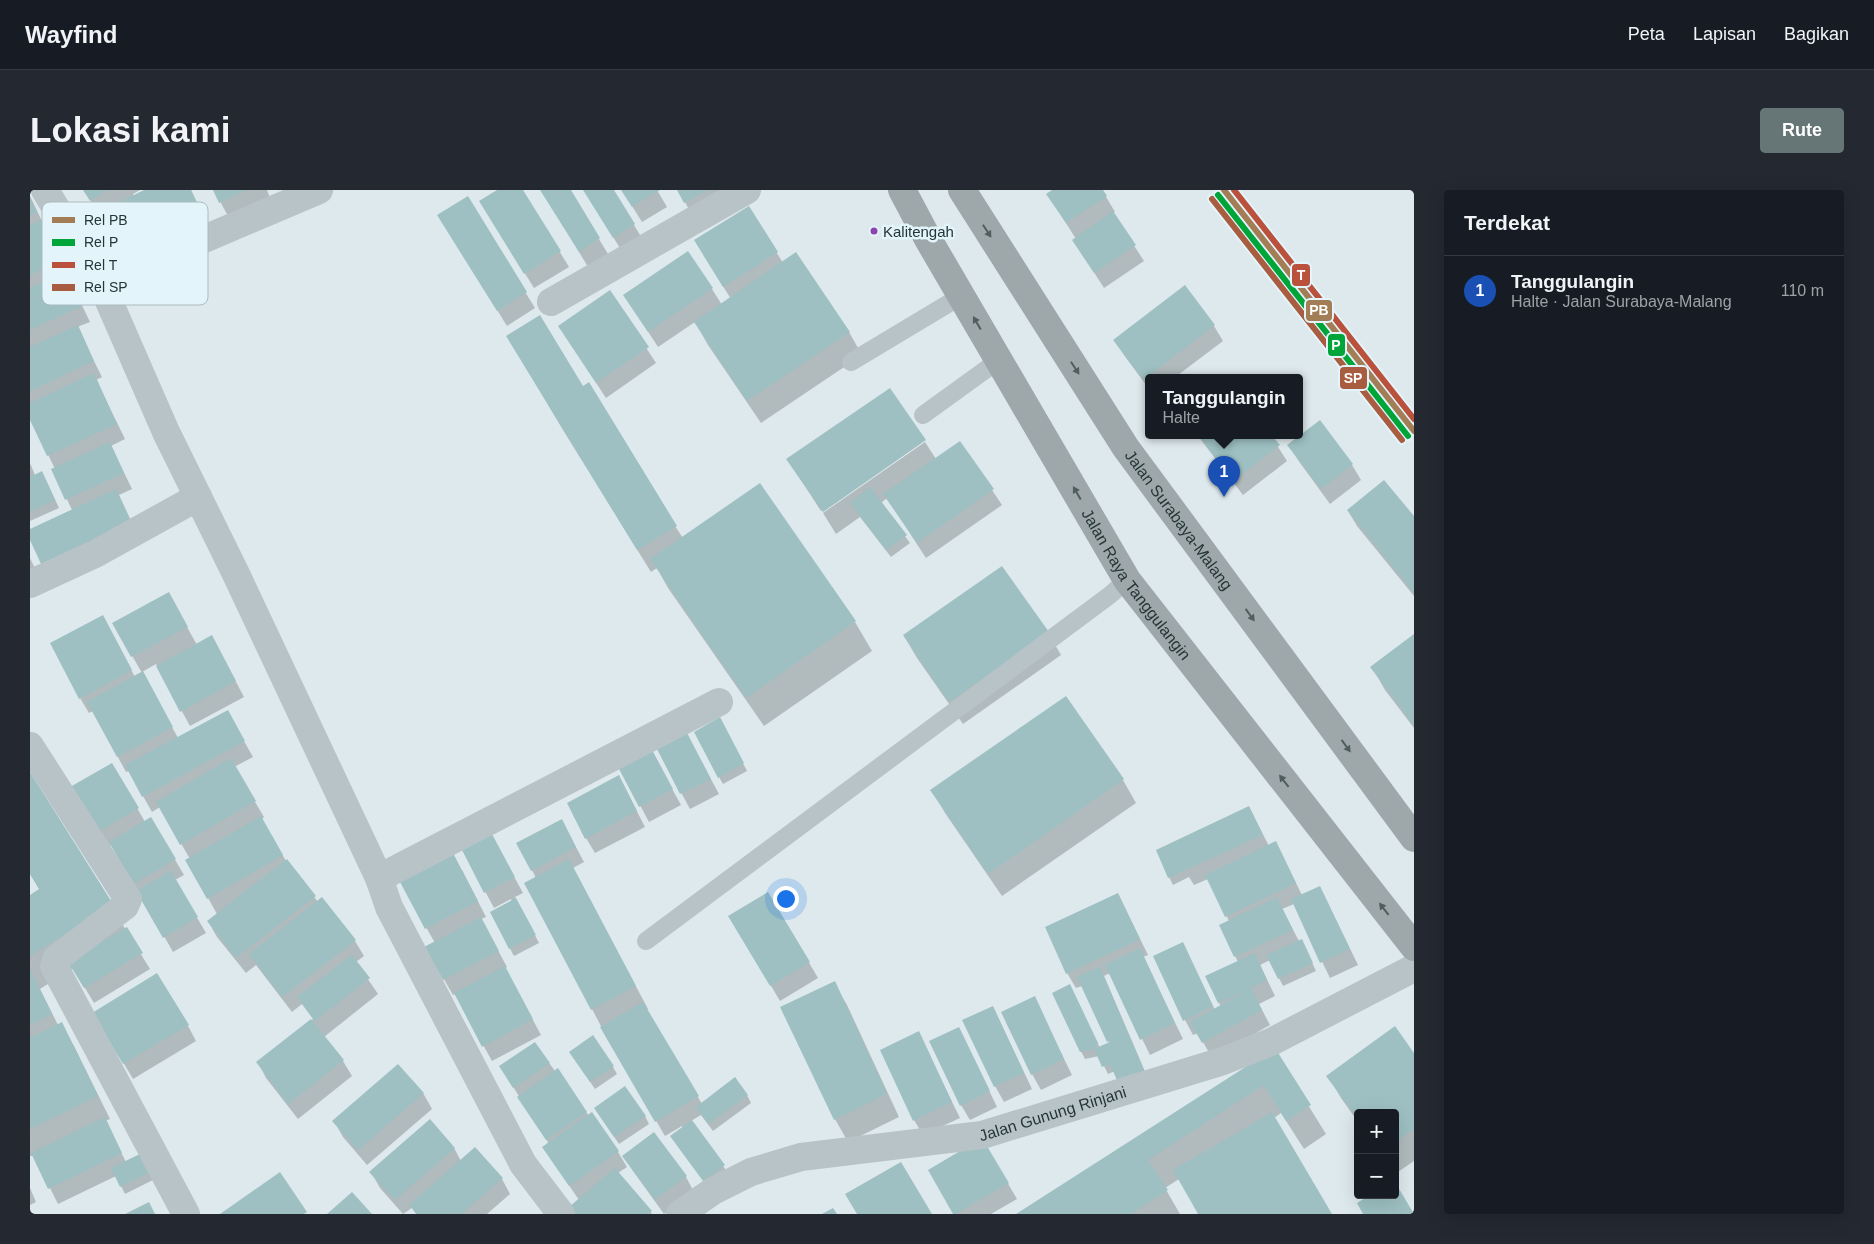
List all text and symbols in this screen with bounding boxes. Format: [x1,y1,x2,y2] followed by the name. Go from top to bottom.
[25,21,117,48] text: Wayfind
[1628,24,1665,44] text: Peta
[1693,24,1756,44] text: Lapisan
[1784,24,1849,44] text: Bagikan
[1760,108,1844,153] button: Rute
[30,110,230,149] text: Lokasi kami
[42,202,208,305] legend
[1464,211,1550,234] text: Terdekat
[84,212,128,228] text: Rel PB
[883,223,954,240] place label: Kalitengah
[983,225,992,238] one-way arrow
[869,226,879,236] marker: Kalitengah
[84,234,118,250] text: Rel P
[84,257,118,273] text: Rel T
[1291,263,1311,287] line badge: T
[1297,267,1306,283] text: T
[1511,271,1634,292] text: Tanggulangin
[84,279,128,295] text: Rel SP
[1476,282,1484,299] text: 1
[1781,282,1824,299] text: 110 m
[1511,293,1732,310] text: Halte · Jalan Surabaya-Malang
[1305,299,1333,322] line badge: PB
[1309,302,1329,318] text: PB
[973,316,981,330] one-way arrow
[1327,333,1346,357] line badge: P
[1331,337,1341,353] text: P
[1070,362,1080,375] one-way arrow
[1339,366,1368,390] line badge: SP
[1344,370,1362,386] text: SP
[1145,374,1303,439] popup
[1162,387,1286,408] text: Tanggulangin
[1162,409,1200,426] text: Halte
[1122,447,1236,593] street label: Jalan Surabaya-Malang
[1208,456,1240,497] pin: 1
[1072,487,1081,500] one-way arrow
[1079,506,1194,663] street label: Jalan Raya Tanggulangin
[1244,608,1255,621] one-way arrow
[1341,739,1351,753] one-way arrow
[1279,774,1289,788] one-way arrow
[773,886,799,912] your location
[1379,902,1389,916] one-way arrow
[977,1083,1128,1144] street label: Jalan Gunung Rinjani
[1354,1109,1399,1199] map controls
[1354,1109,1399,1154] button: +
[1354,1154,1399,1199] button: −

